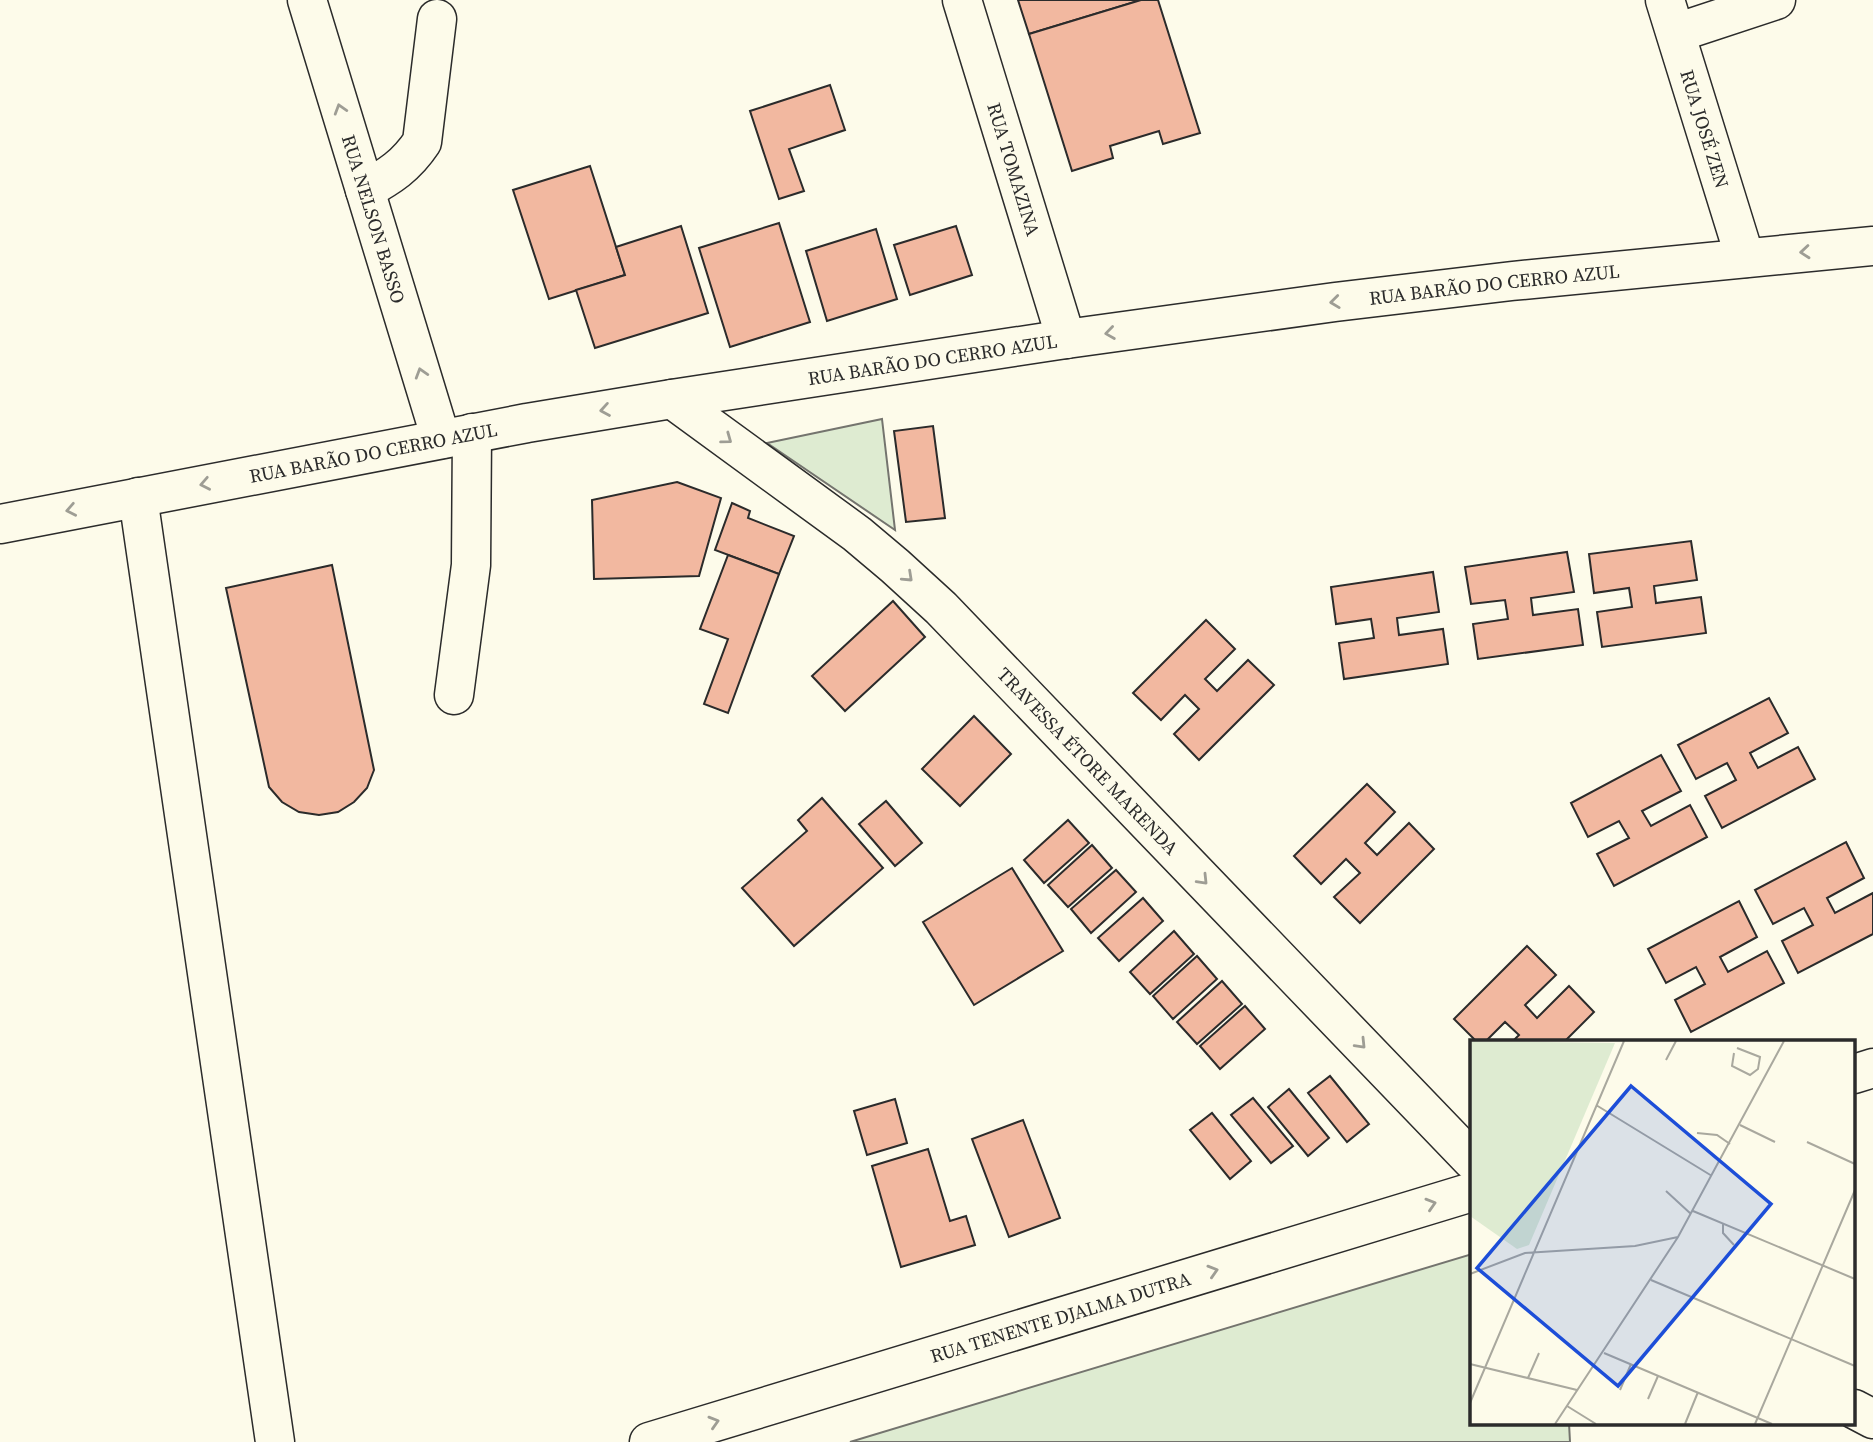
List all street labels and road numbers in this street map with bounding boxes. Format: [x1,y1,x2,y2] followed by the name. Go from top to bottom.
[1674,66,1736,192] street label: RUA JOSÉ ZEN
[981,99,1047,239] street label: RUA TOMAZINA
[336,131,412,307] street label: RUA NELSON BASSO
[1368,258,1621,311] street label: RUA BARÃO DO CERRO AZUL
[806,328,1059,391] street label: RUA BARÃO DO CERRO AZUL
[247,416,499,489] street label: RUA BARÃO DO CERRO AZUL
[992,661,1185,860] street label: TRAVESSA ÉTORE MARENDA
[927,1265,1194,1369] street label: RUA TENENTE DJALMA DUTRA

